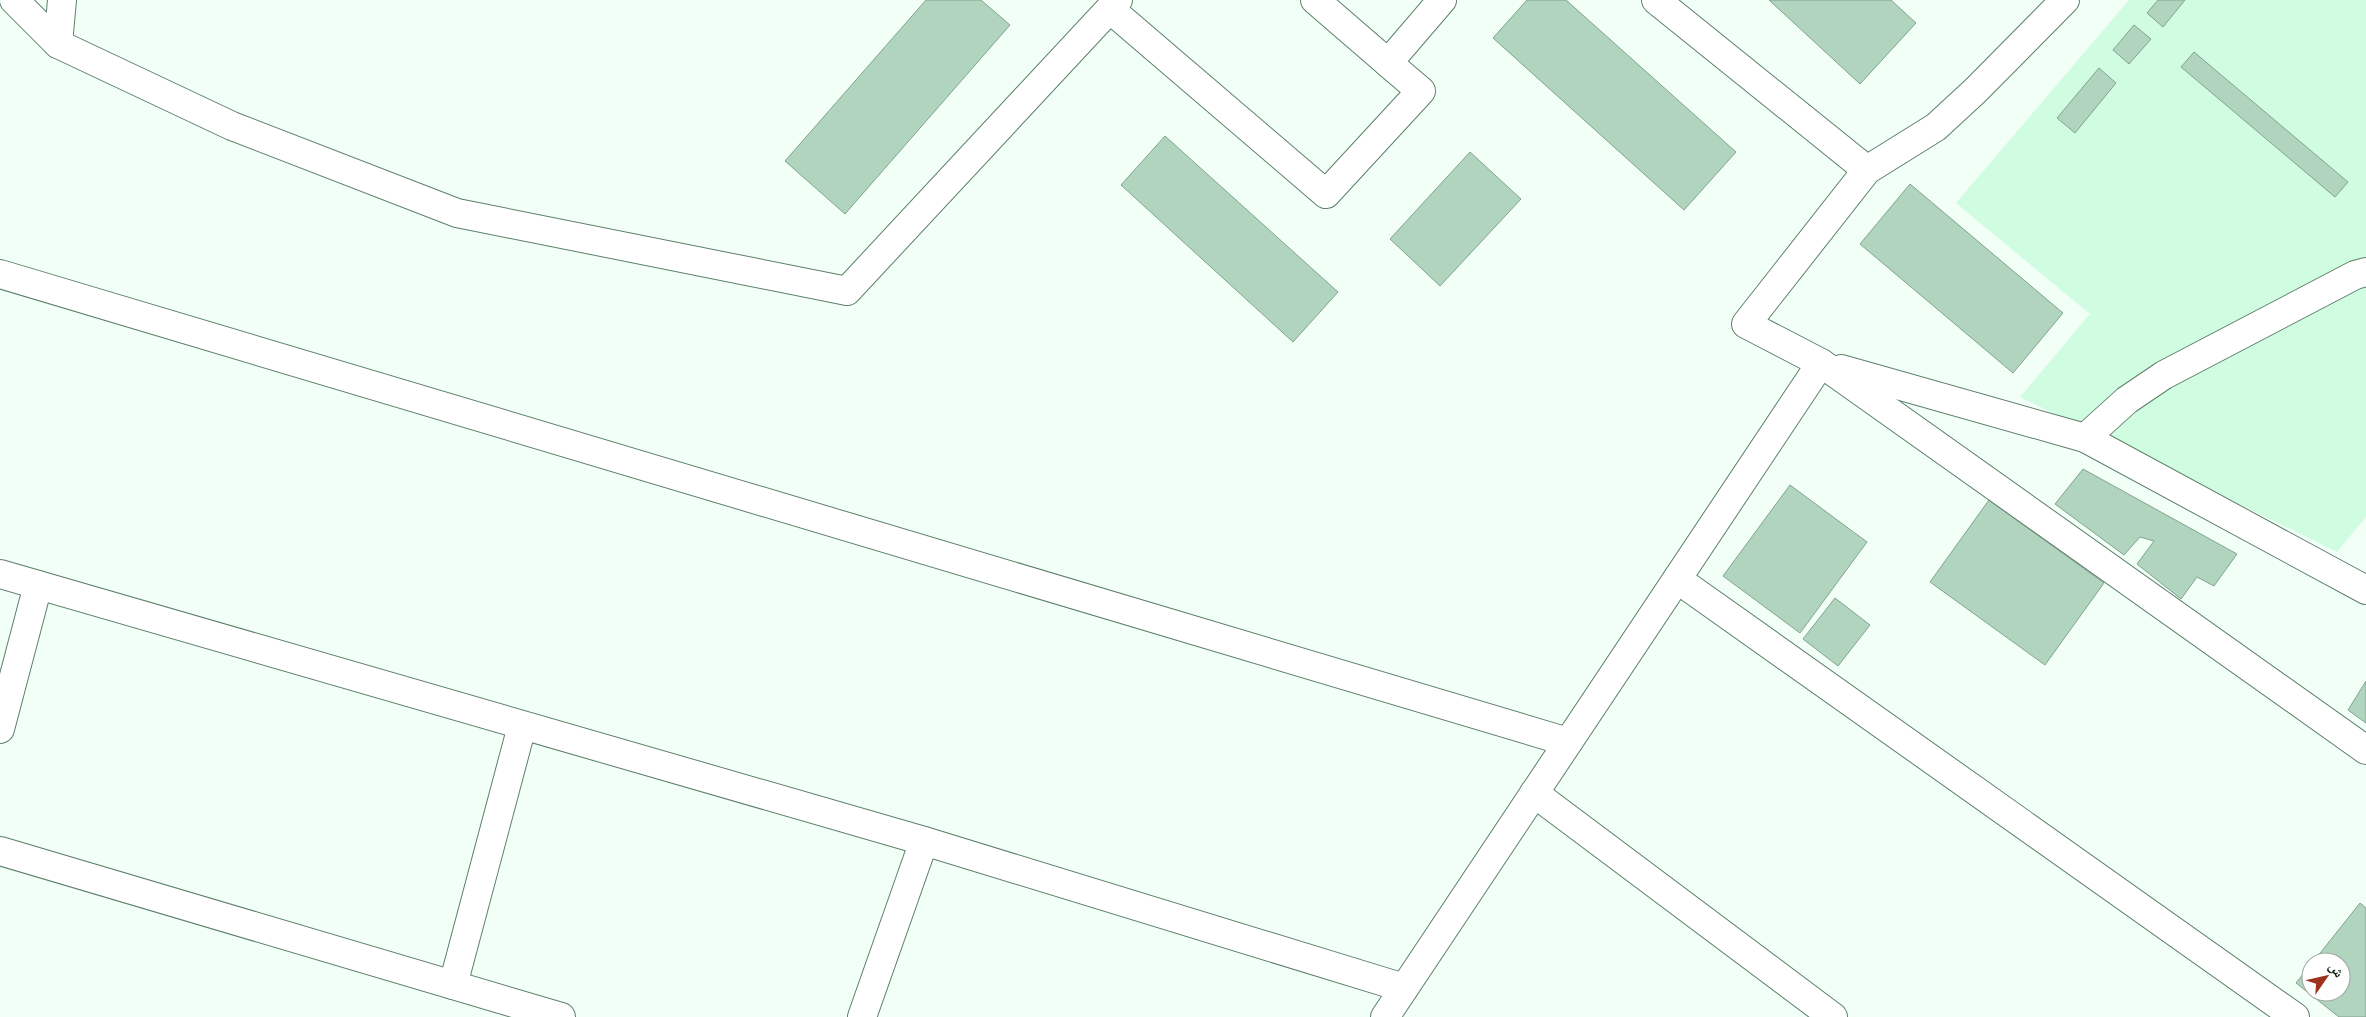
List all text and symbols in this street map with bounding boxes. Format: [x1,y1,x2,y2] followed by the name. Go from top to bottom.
[2301,952,2351,1002] north arrow
[2325,959,2348,981] text: ش

